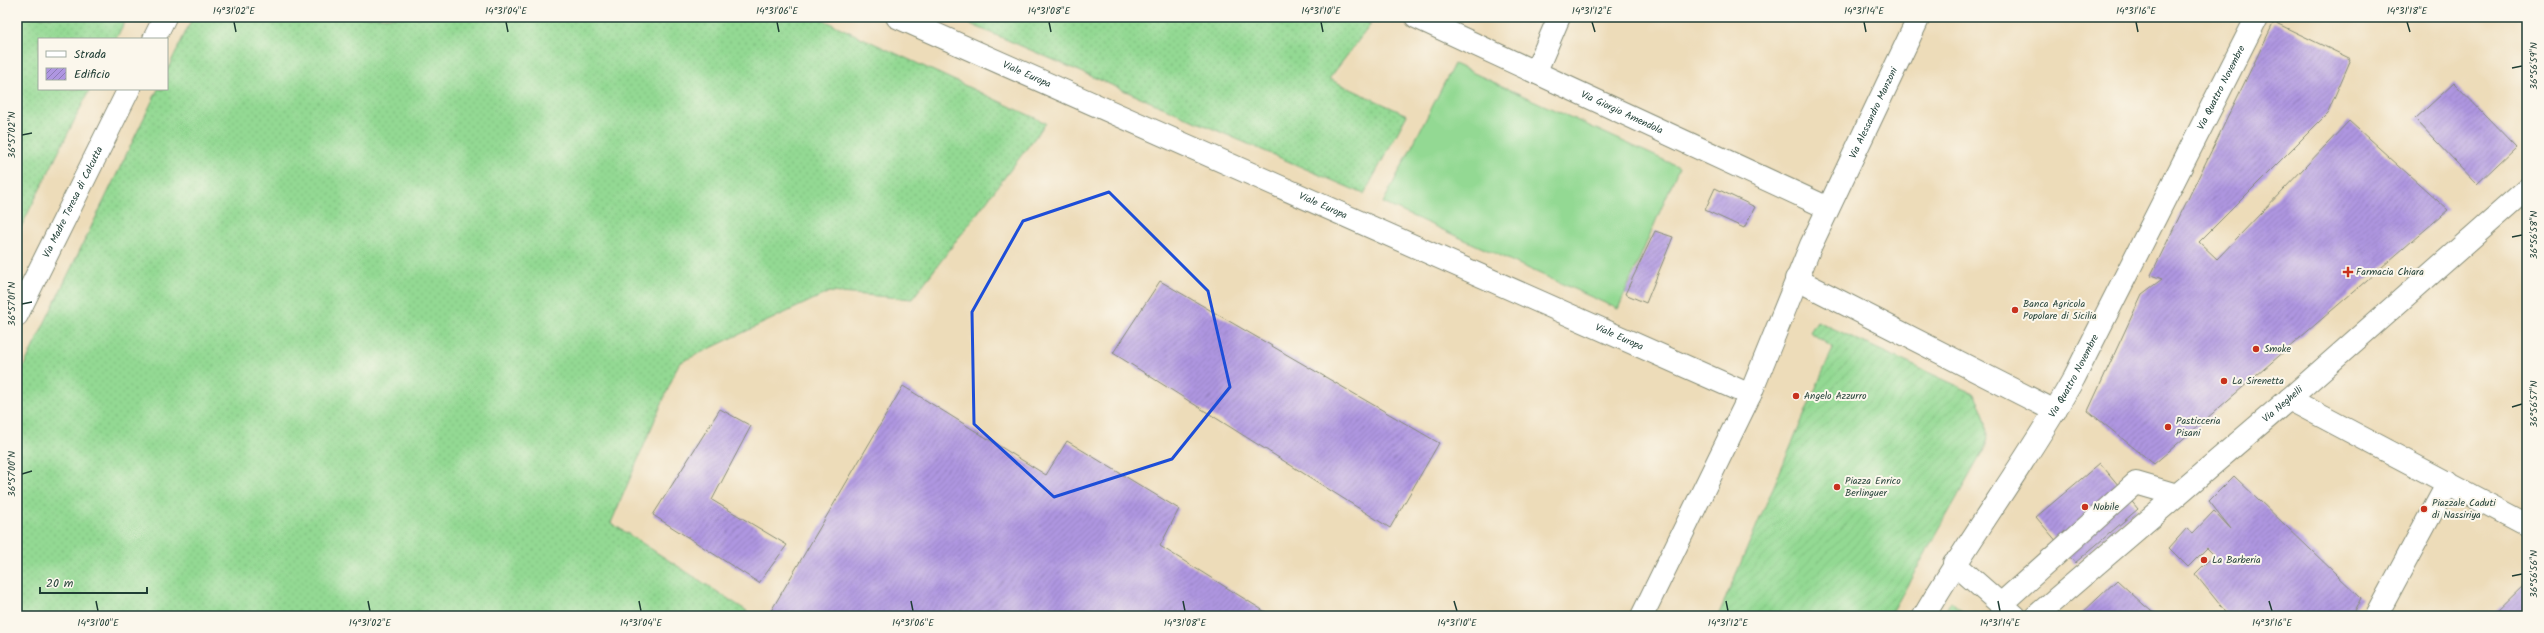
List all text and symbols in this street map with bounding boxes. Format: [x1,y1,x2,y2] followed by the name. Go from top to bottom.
[213,3,256,19] text: 14°31'02"E
[485,3,528,19] text: 14°31'04"E
[756,3,799,19] text: 14°31'06"E
[1028,3,1071,19] text: 14°31'08"E
[1301,3,1342,19] text: 14°31'10"E
[1572,3,1613,19] text: 14°31'12"E
[1844,3,1885,19] text: 14°31'14"E
[2116,3,2157,19] text: 14°31'16"E
[2387,3,2428,19] text: 14°31'18"E
[38,38,168,90] legend
[2193,42,2250,133] street label: Via Quattro Novembre
[2526,42,2542,90] text: 36°56'59"N
[74,45,107,64] text: Strada
[1000,57,1054,92] street label: Viale Europa
[1845,64,1902,161] street label: Via Alessandro Manzoni
[74,65,110,84] text: Edificio
[1578,86,1666,139] street label: Via Giorgio Amendola
[4,111,20,158] text: 36°57'02"N
[39,143,108,261] street label: Via Madre Teresa di Calcutta
[1296,188,1350,224] street label: Viale Europa
[2526,211,2542,259] text: 36°56'58"N
[2356,264,2424,280] place label: Farmacia Chiara
[2343,267,2353,277] marker: Farmacia Chiara
[4,282,20,326] text: 36°57'01"N
[2023,296,2097,324] place label: Banca Agricola Popolare di Sicilia
[2010,305,2020,315] marker: Banca Agricola Popolare di Sicilia
[1593,319,1646,355] street label: Viale Europa
[2044,331,2103,421] street label: Via Quattro Novembre
[2264,341,2291,357] place label: Smoke
[2251,344,2261,354] marker: Smoke
[2232,373,2284,389] place label: La Sirenetta
[2219,376,2229,386] marker: La Sirenetta
[2526,380,2542,428] text: 36°56'57"N
[2259,382,2307,427] street label: Via Neghelli
[1804,388,1867,404] place label: Angelo Azzurro
[1791,391,1801,401] marker: Angelo Azzurro
[2176,413,2221,441] place label: Pasticceria Pisani
[2163,422,2173,432] marker: Pasticceria Pisani
[4,451,20,497] text: 36°57'00"N
[1845,473,1901,501] place label: Piazza Enrico Berlinguer
[1832,482,1842,492] marker: Piazza Enrico Berlinguer
[2432,495,2496,523] place label: Piazzale Caduti di Nassiriya
[2093,499,2119,515] place label: Nobile
[2080,502,2090,512] marker: Nobile
[2419,504,2429,514] marker: Piazzale Caduti di Nassiriya
[2526,550,2542,598] text: 36°56'56"N
[2212,552,2261,568] place label: La Barberia
[2199,555,2209,565] marker: La Barberia
[40,569,147,595] scale bar
[46,574,74,593] text: 20 m
[77,615,120,631] text: 14°31'00"E
[349,615,392,631] text: 14°31'02"E
[620,615,663,631] text: 14°31'04"E
[892,615,935,631] text: 14°31'06"E
[1164,615,1207,631] text: 14°31'08"E
[1437,615,1478,631] text: 14°31'10"E
[1708,615,1749,631] text: 14°31'12"E
[1980,615,2021,631] text: 14°31'14"E
[2252,615,2293,631] text: 14°31'16"E

